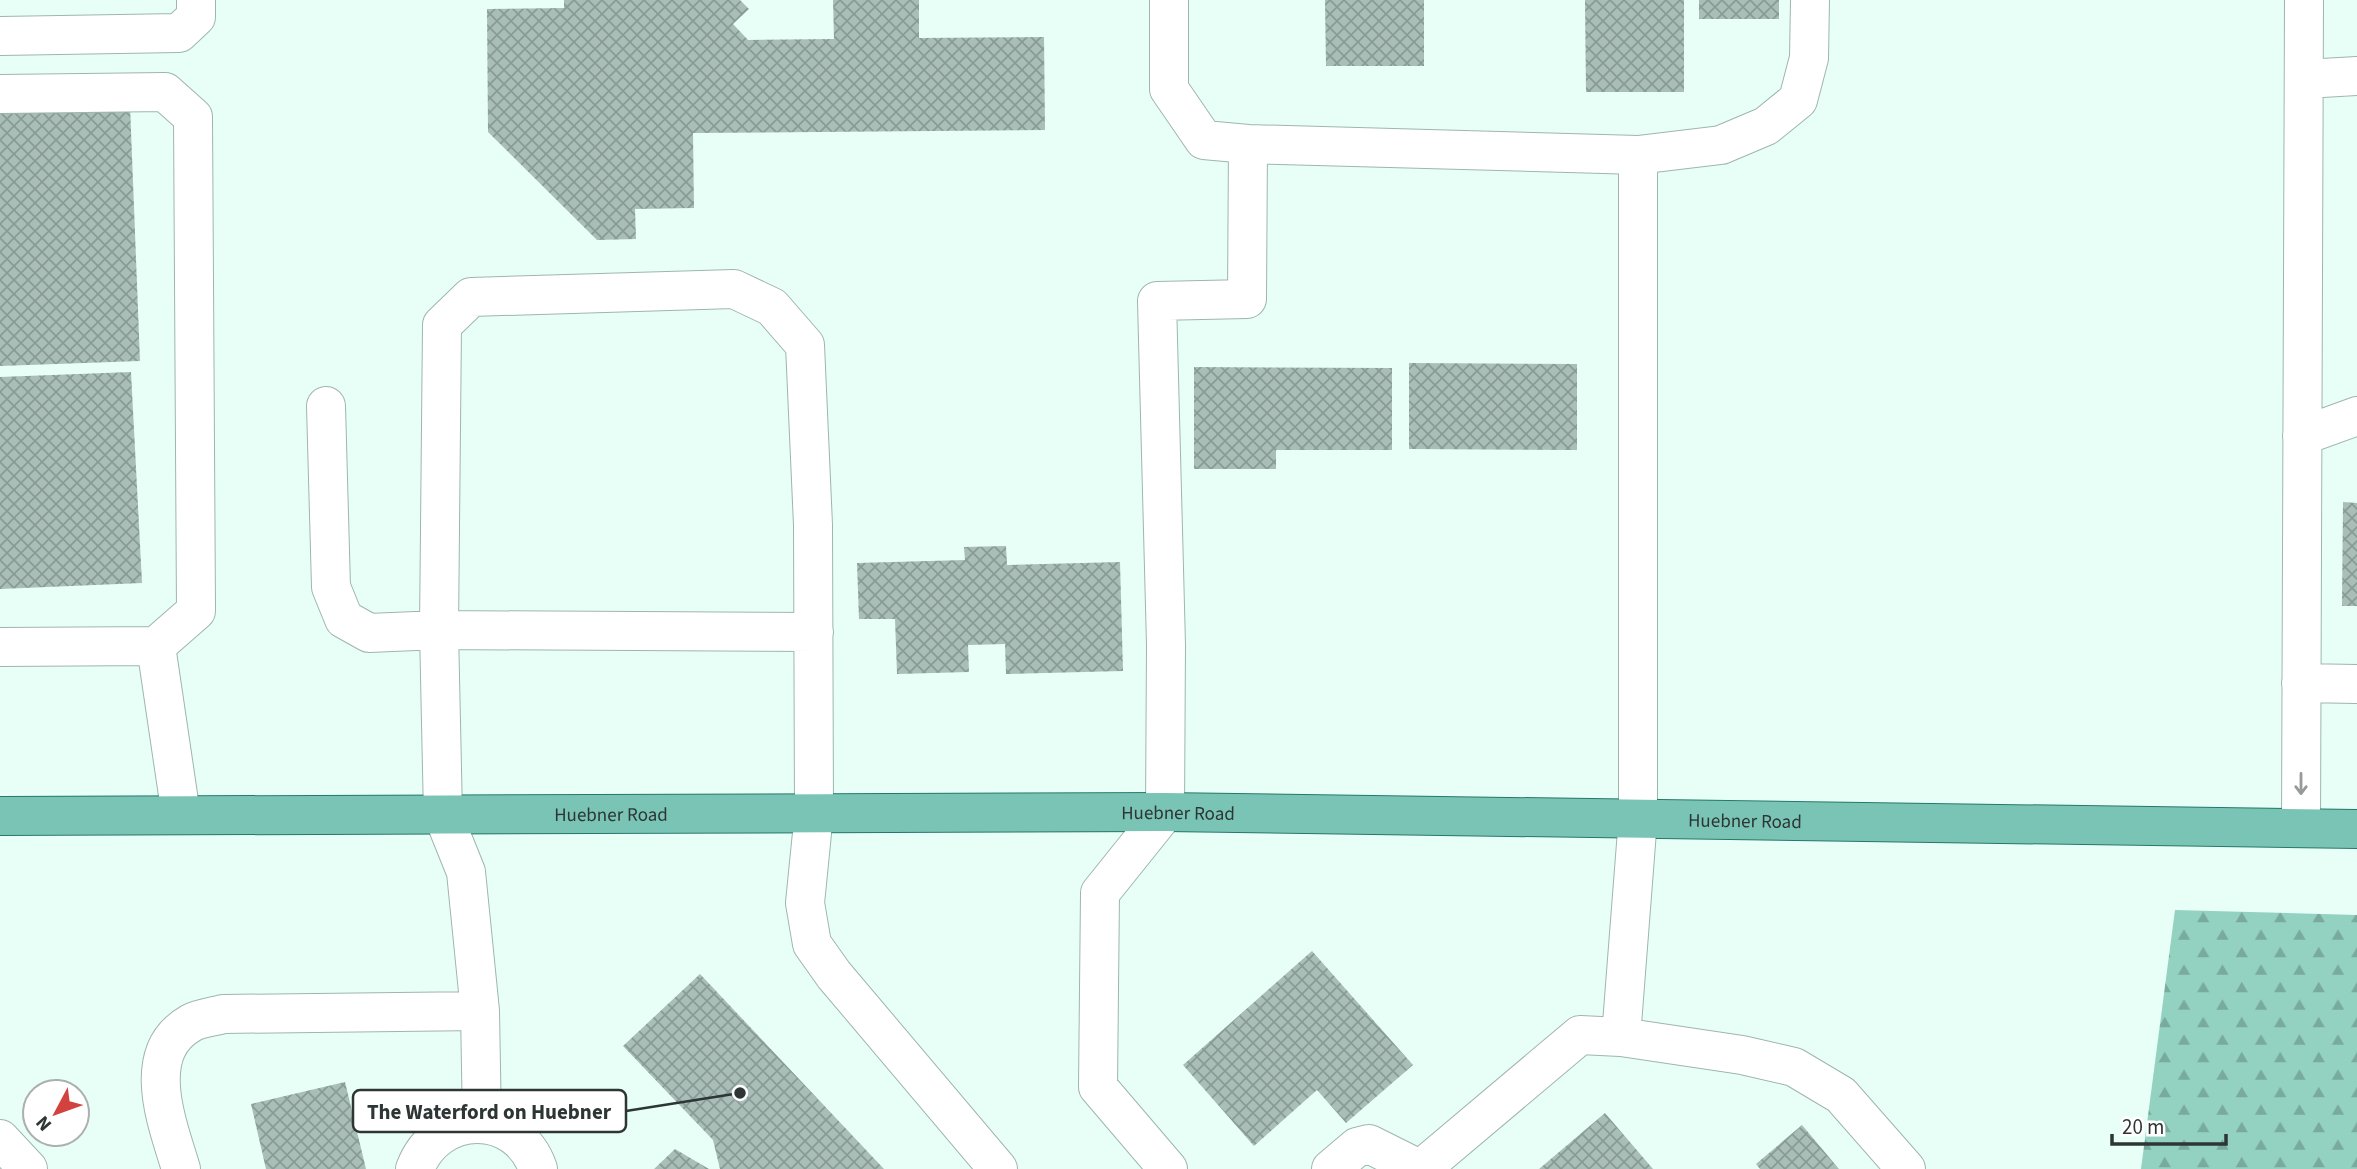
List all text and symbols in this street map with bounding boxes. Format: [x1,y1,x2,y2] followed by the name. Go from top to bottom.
[2294,772,2308,795] one-way arrow
[1121,800,1235,828] street label: Huebner Road
[554,802,668,829] street label: Huebner Road
[1688,807,1802,836] street label: Huebner Road
[21,1078,91,1148] north arrow
[353,1090,626,1132] callout: The Waterford on Huebner
[367,1097,612,1127] text: The Waterford on Huebner
[2112,1102,2226,1146] scale bar
[30,1110,59,1137] text: N
[2122,1112,2164,1142] text: 20 m

